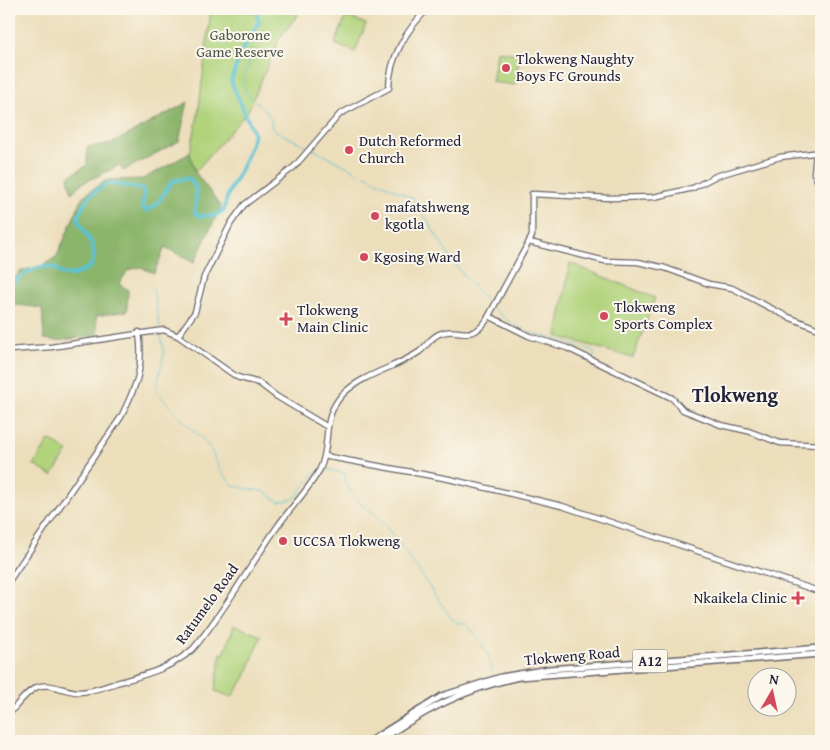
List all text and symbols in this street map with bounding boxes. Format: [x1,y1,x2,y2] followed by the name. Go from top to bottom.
[196,24,284,62] park label: Gaborone Game Reserve
[516,48,635,86] place label: Tlokweng Naughty Boys FC Grounds
[500,62,512,74] marker: Tlokweng Naughty Boys FC Grounds
[359,130,461,168] place label: Dutch Reformed Church
[343,144,355,156] marker: Dutch Reformed Church
[385,196,470,234] place label: mafatshweng kgotla
[369,210,381,222] marker: mafatshweng kgotla
[374,246,461,267] place label: Kgosing Ward
[358,251,370,263] marker: Kgosing Ward
[614,296,713,334] place label: Tlokweng Sports Complex
[297,299,369,337] place label: Tlokweng Main Clinic
[598,310,610,322] marker: Tlokweng Sports Complex
[279,312,293,326] marker: Tlokweng Main Clinic
[692,380,779,409] district label: Tlokweng
[293,530,401,551] place label: UCCSA Tlokweng
[277,535,289,547] marker: UCCSA Tlokweng
[170,559,243,648] street label: Ratumelo Road
[693,587,787,608] place label: Nkaikela Clinic
[791,591,805,605] marker: Nkaikela Clinic
[523,641,621,670] street label: Tlokweng Road
[632,649,668,672] road number: A12
[748,668,798,718] north arrow
[768,669,781,690] text: N

